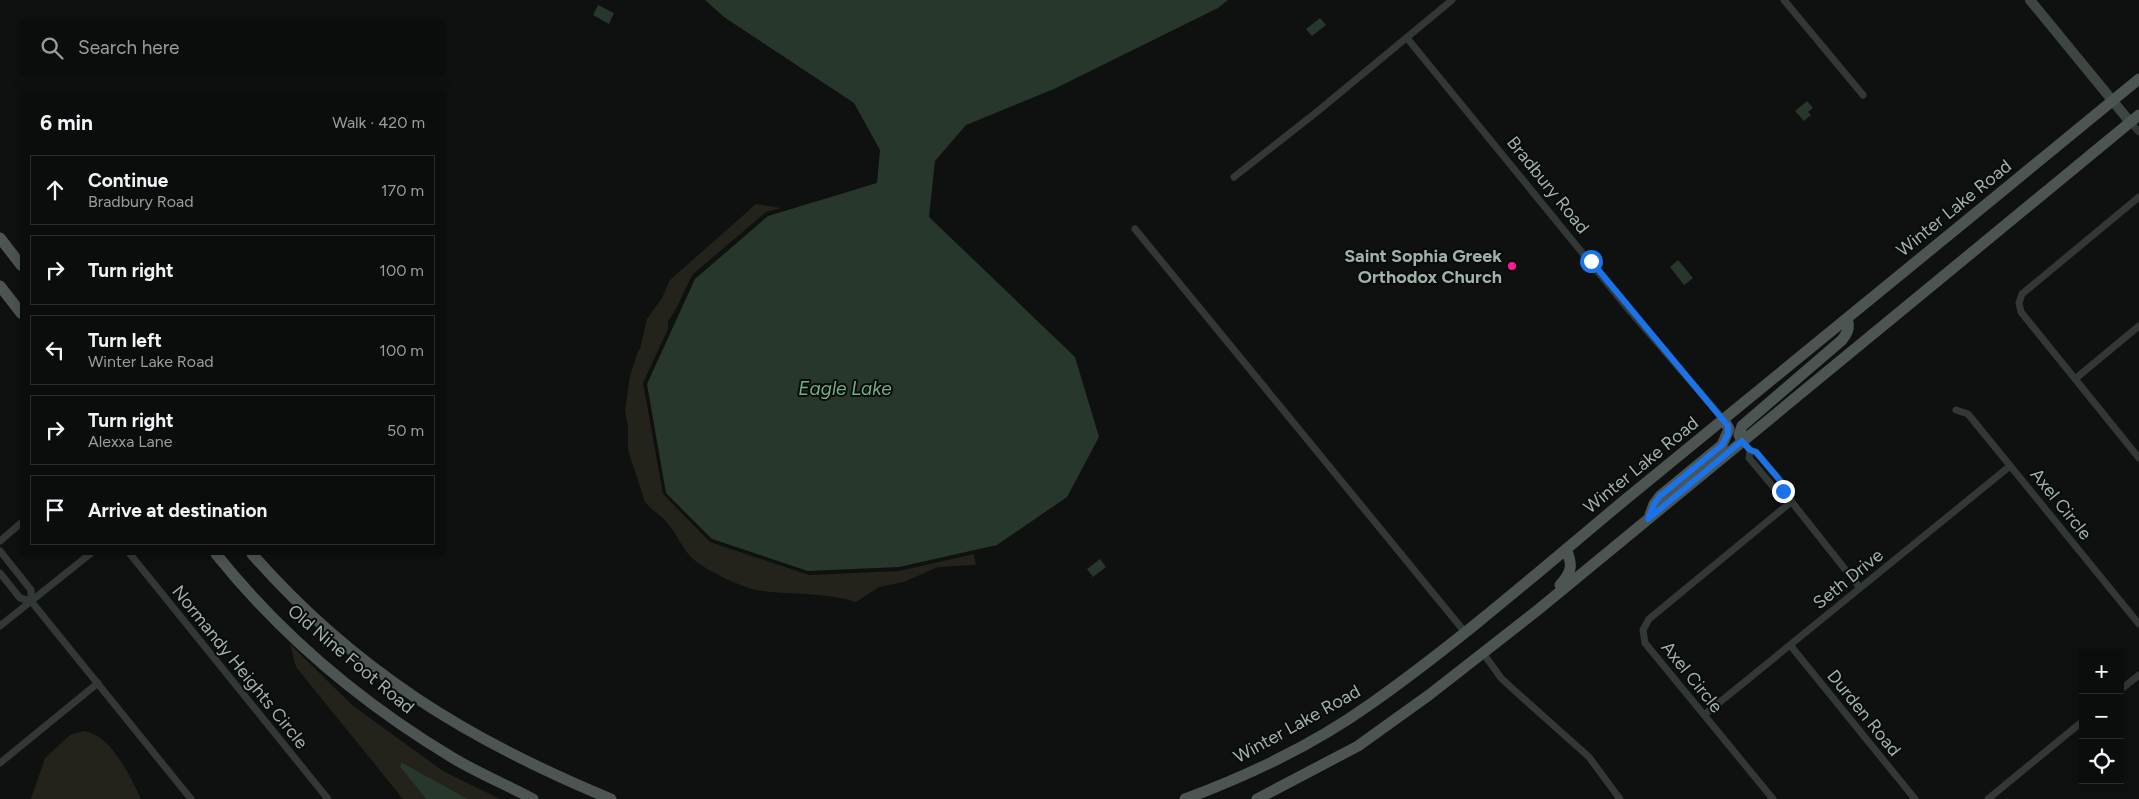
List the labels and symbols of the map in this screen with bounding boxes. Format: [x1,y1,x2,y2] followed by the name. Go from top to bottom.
[1502,132,1594,238] street label: Bradbury Road
[1892,155,2016,261] street label: Winter Lake Road
[1344,245,1502,288] place label: Saint Sophia Greek Orthodox Church
[1580,250,1603,273] route start
[1506,260,1518,272] marker: Saint Sophia Greek Orthodox Church
[798,377,892,400] water label: Eagle Lake
[1579,412,1703,518] street label: Winter Lake Road
[2025,464,2097,544] street label: Axel Circle
[1772,480,1795,503] route end
[1809,544,1888,614] street label: Seth Drive
[167,581,313,753] street label: Normandy Heights Circle
[283,600,419,718] street label: Old Nine Foot Road
[1656,637,1728,717] street label: Axel Circle
[1822,665,1906,761] street label: Durden Road
[1230,680,1364,768] street label: Winter Lake Road

